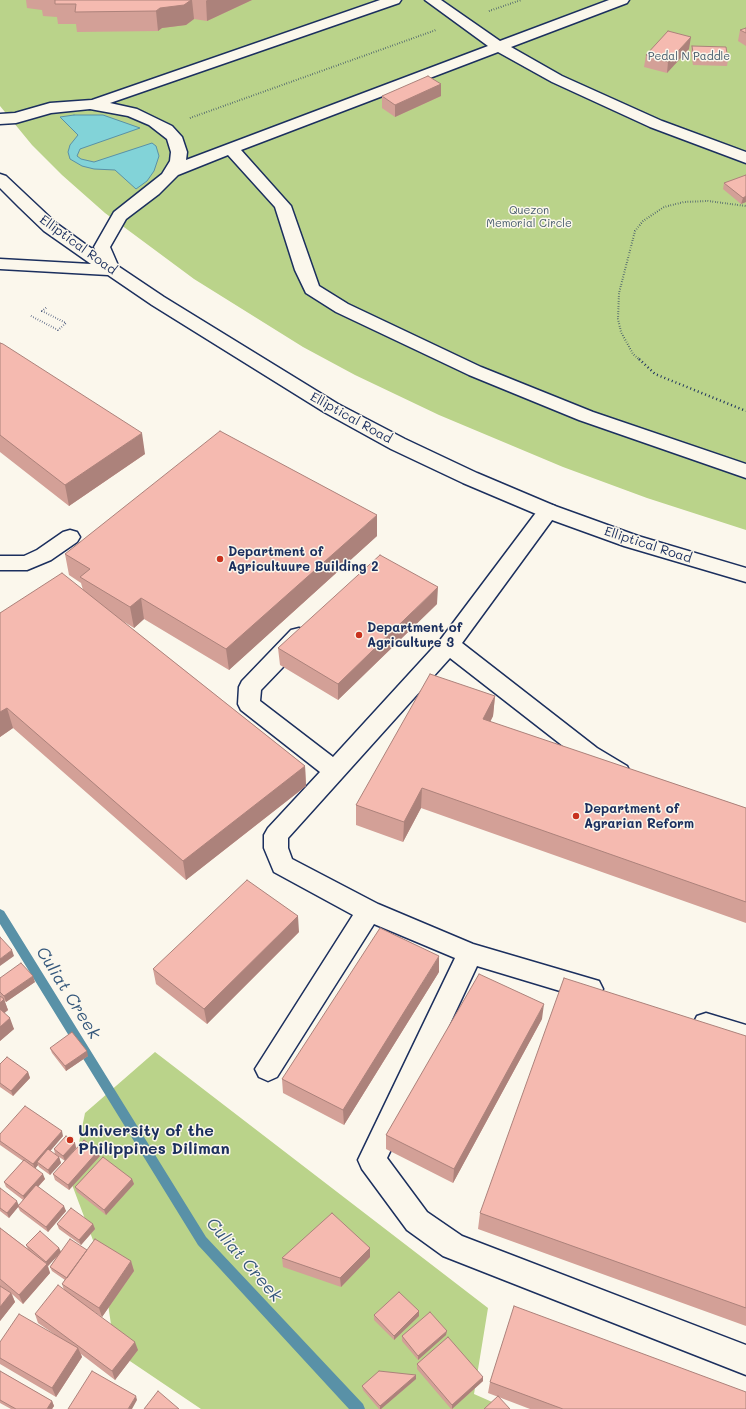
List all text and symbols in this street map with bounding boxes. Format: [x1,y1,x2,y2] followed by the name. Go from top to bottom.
[648,50,730,64] park label: Pedal N Paddle
[486,204,572,230] park label: Quezon Memorial Circle
[37,212,119,278] street label: Elliptical Road
[307,389,395,447] street label: Elliptical Road
[602,523,694,567] street label: Elliptical Road
[228,544,378,575] place label: Department of Agricultuure Building 2
[215,554,225,564] marker: Department of Agricultuure Building 2
[367,620,462,651] place label: Department of Agriculture 3
[354,630,364,640] marker: Department of Agriculture 3
[584,801,694,832] place label: Department of Agrarian Reform
[571,811,581,821] marker: Department of Agrarian Reform
[31,943,105,1043] water label: Culiat Creek
[78,1121,230,1159] place label: University of the Philippines Diliman
[65,1135,75,1145] marker: University of the Philippines Diliman
[202,1214,286,1306] water label: Culiat Creek

